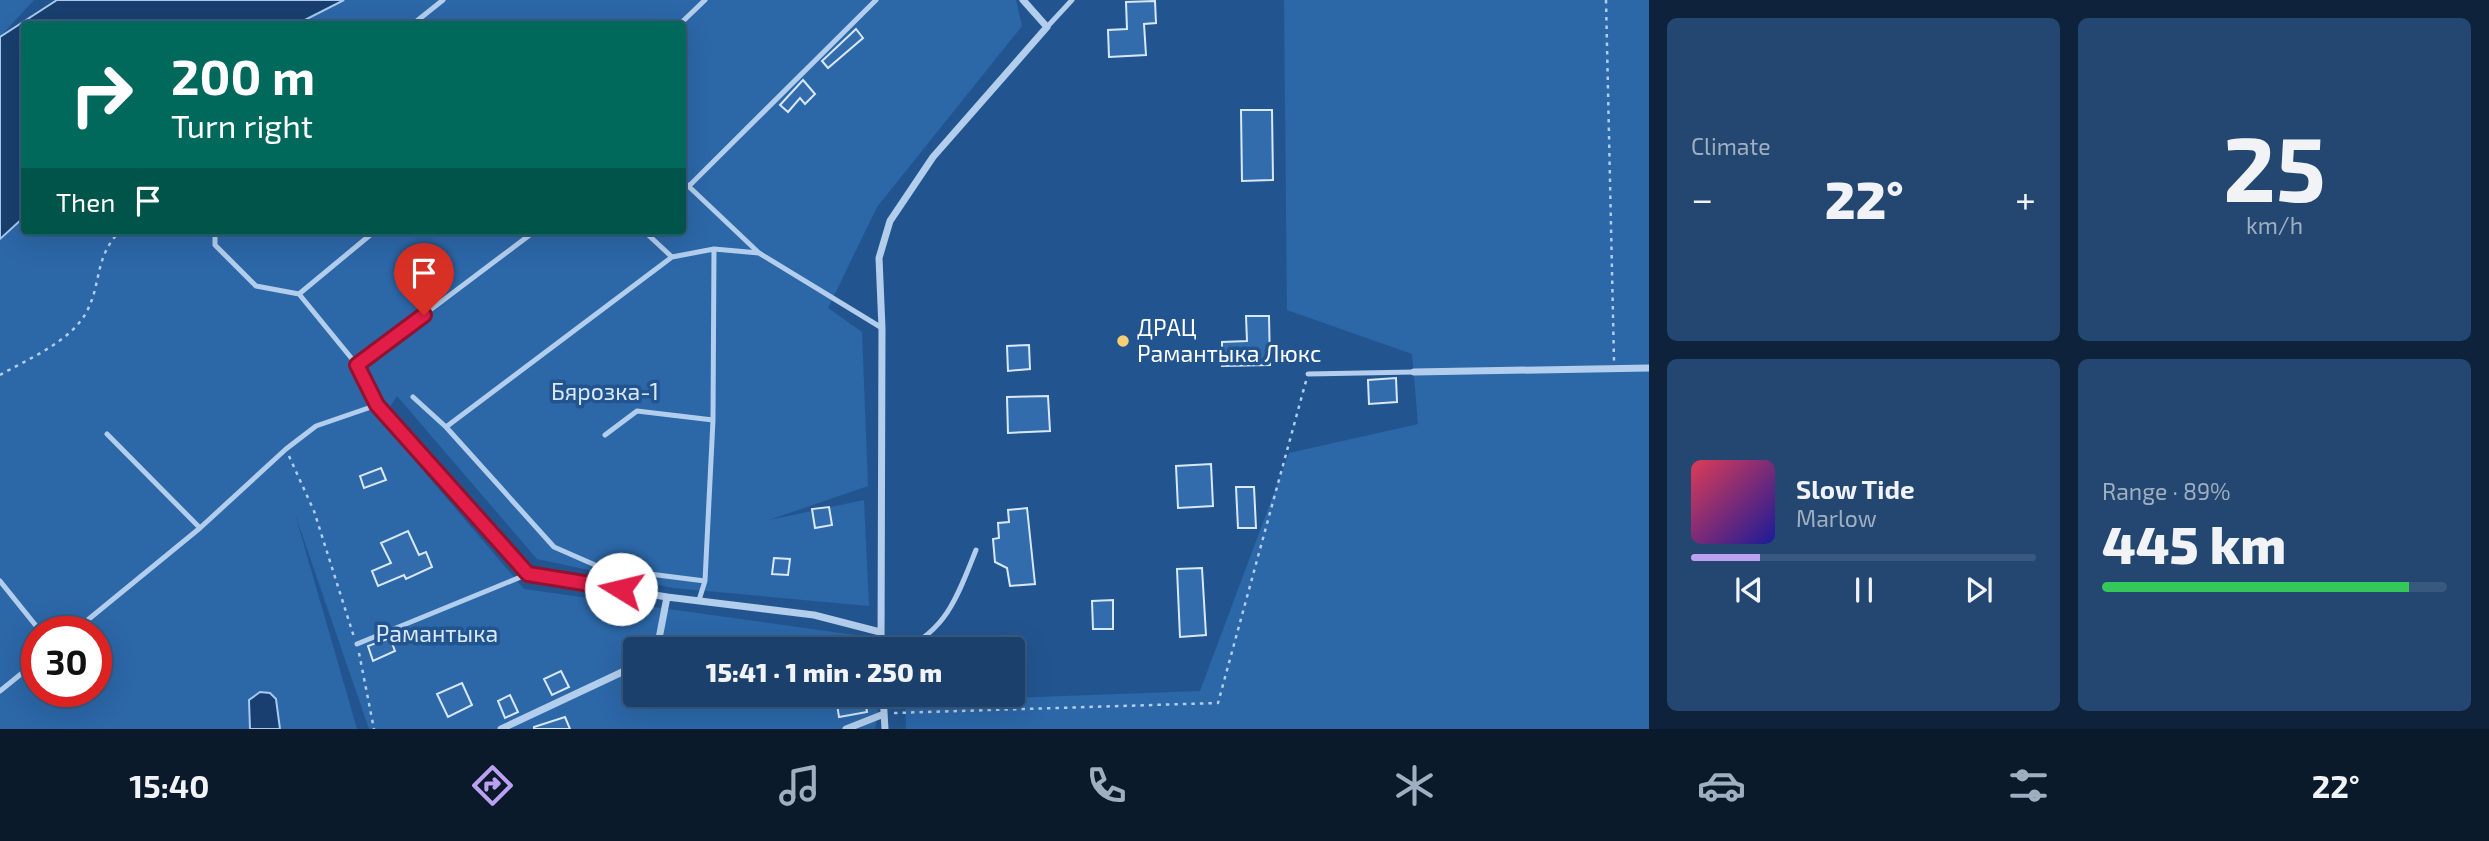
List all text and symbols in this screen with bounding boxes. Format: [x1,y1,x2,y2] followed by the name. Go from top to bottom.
[171,46,315,105] text: 200 m
[56,49,147,140] icon: right
[171,106,313,144] text: Turn right
[2223,111,2326,220] text: 25
[1691,132,1771,160] text: Climate
[1825,167,1904,229] text: 22°
[1691,175,1713,221] text: −
[2015,175,2036,221] text: +
[129,182,167,220] icon: arrive
[56,186,115,217] text: Then
[2246,211,2303,239] text: km/h
[394,243,454,315] pin
[405,254,443,292] icon: arrive
[1137,313,1321,367] place label: ДРАЦ Рамантыка Люкс
[1115,333,1131,349] marker: ДРАЦ Рамантыка Люкс
[551,377,659,405] park label: Бярозка-1
[1796,473,1915,504] text: Slow Tide
[2102,477,2231,505] text: Range · 89%
[1796,504,1877,532] text: Marlow
[2102,512,2286,574] text: 445 km
[584,552,658,626] position arrow
[1730,571,1768,609] icon: previous
[1845,571,1883,609] icon: pause
[1960,571,1998,609] icon: next
[21,616,112,707] speed limit sign: 30
[376,619,498,647] park label: Рамантыка
[706,656,942,687] text: 15:41 · 1 min · 250 m
[468,761,517,810] icon: directions
[775,761,824,810] icon: music
[1082,761,1131,810] icon: phone
[1390,761,1439,810] icon: climate
[1697,761,1746,810] icon: car
[2004,761,2053,810] icon: filters
[129,766,209,804] text: 15:40
[2312,766,2360,804] text: 22°

